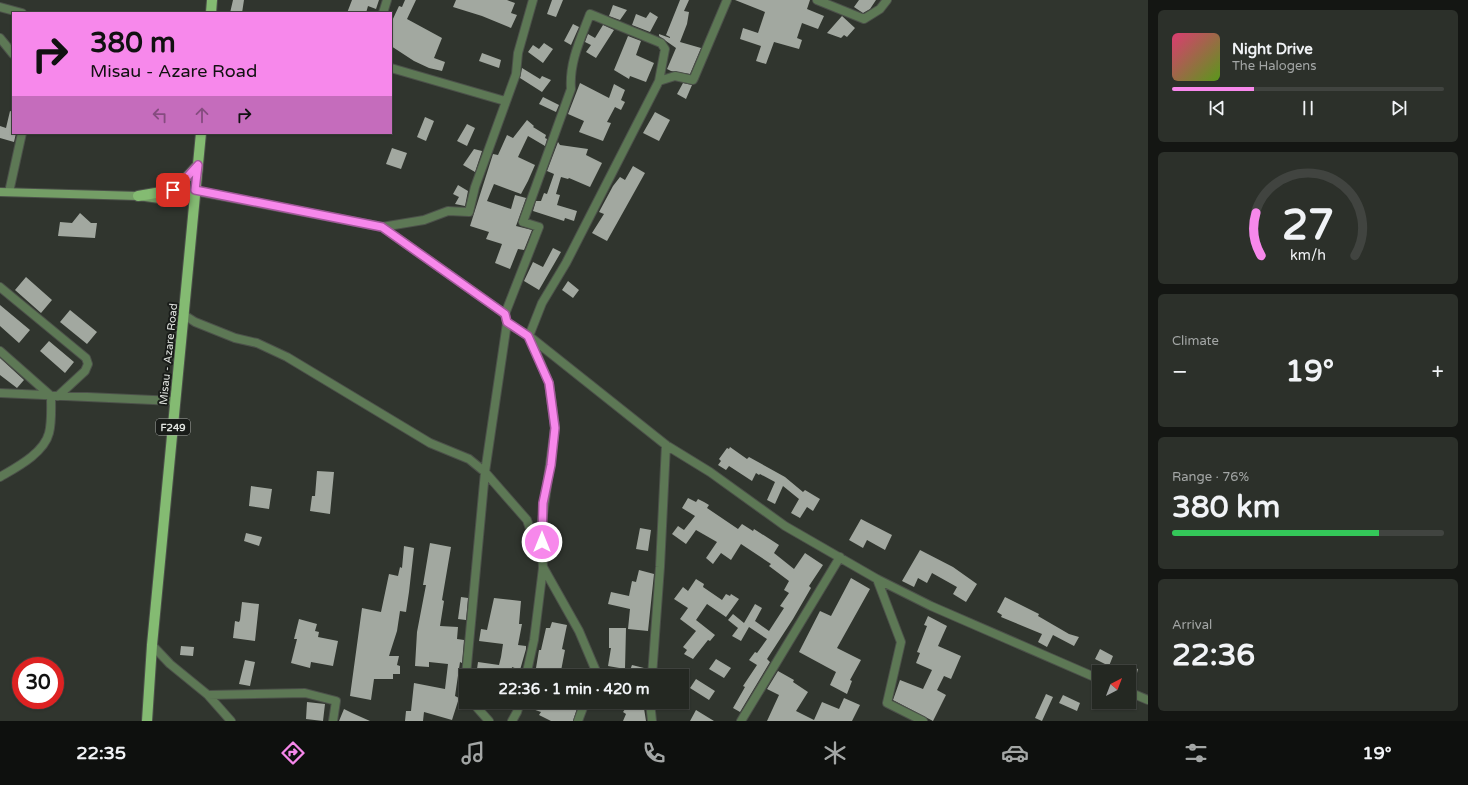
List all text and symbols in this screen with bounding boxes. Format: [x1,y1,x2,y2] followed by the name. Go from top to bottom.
[90,26,176,60] text: 380 m
[24,28,76,80] icon: right
[1232,40,1313,58] text: Night Drive
[1232,58,1316,74] text: The Halogens
[90,60,257,82] text: Misau - Azare Road
[1206,97,1228,119] icon: previous
[1297,97,1319,119] icon: pause
[1388,97,1410,119] icon: next
[149,104,171,126] icon: left
[191,104,213,126] icon: ahead
[233,104,255,126] icon: right
[156,173,190,207] pin
[162,179,184,201] icon: arrive
[1282,201,1334,251] text: 27
[1290,247,1326,264] text: km/h
[157,302,180,406] street label: Misau - Azare Road
[1172,333,1219,349] text: Climate
[1285,353,1334,390] text: 19°
[1172,359,1188,385] text: −
[1432,359,1444,385] text: +
[156,419,190,435] road number: F249
[1172,469,1249,485] text: Range · 76%
[1172,489,1280,526] text: 380 km
[521,521,563,563] position arrow
[1172,617,1212,633] text: Arrival
[1172,637,1255,674] text: 22:36
[12,657,64,709] speed limit sign: 30
[1092,665,1136,709] north arrow
[1092,665,1136,709] map controls
[499,680,649,698] text: 22:36 · 1 min · 420 m
[279,739,307,767] icon: directions
[459,739,487,767] icon: music
[640,739,668,767] icon: phone
[821,739,849,767] icon: climate
[1001,739,1029,767] icon: car
[1182,739,1210,767] icon: filters
[76,742,126,764] text: 22:35
[1362,742,1392,764] text: 19°

